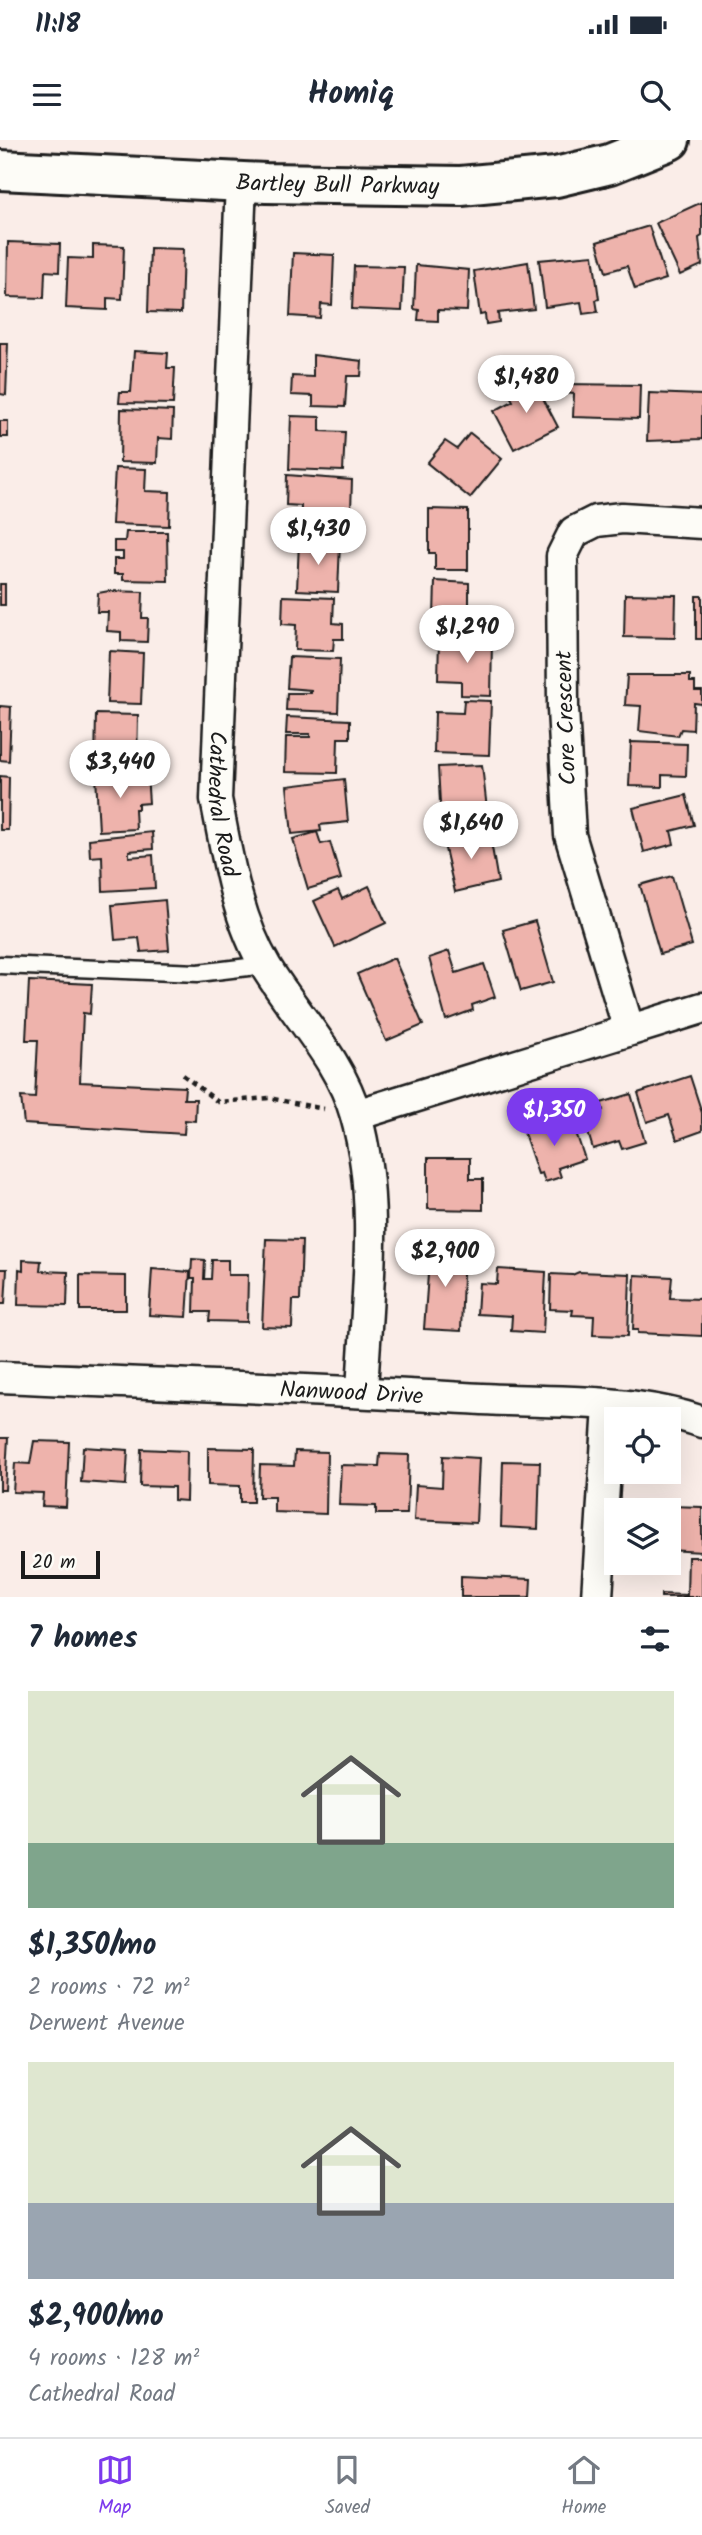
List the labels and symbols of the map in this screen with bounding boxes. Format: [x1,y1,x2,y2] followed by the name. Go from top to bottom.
[235,166,440,206] street label: Bartley Bull Parkway
[469,356,583,415] pin: $1,480
[261,508,375,567] pin: $1,430
[410,606,524,665] pin: $1,290
[547,649,587,786] street label: Core Crescent
[196,730,247,881] street label: Cathedral Road
[63,740,177,800] pin: $3,440
[414,802,528,861] pin: $1,640
[497,1088,611,1148] pin: $1,350
[388,1230,502,1289] pin: $2,900
[279,1373,424,1416] street label: Nanwood Drive
[21,1548,100,1580] scale bar

